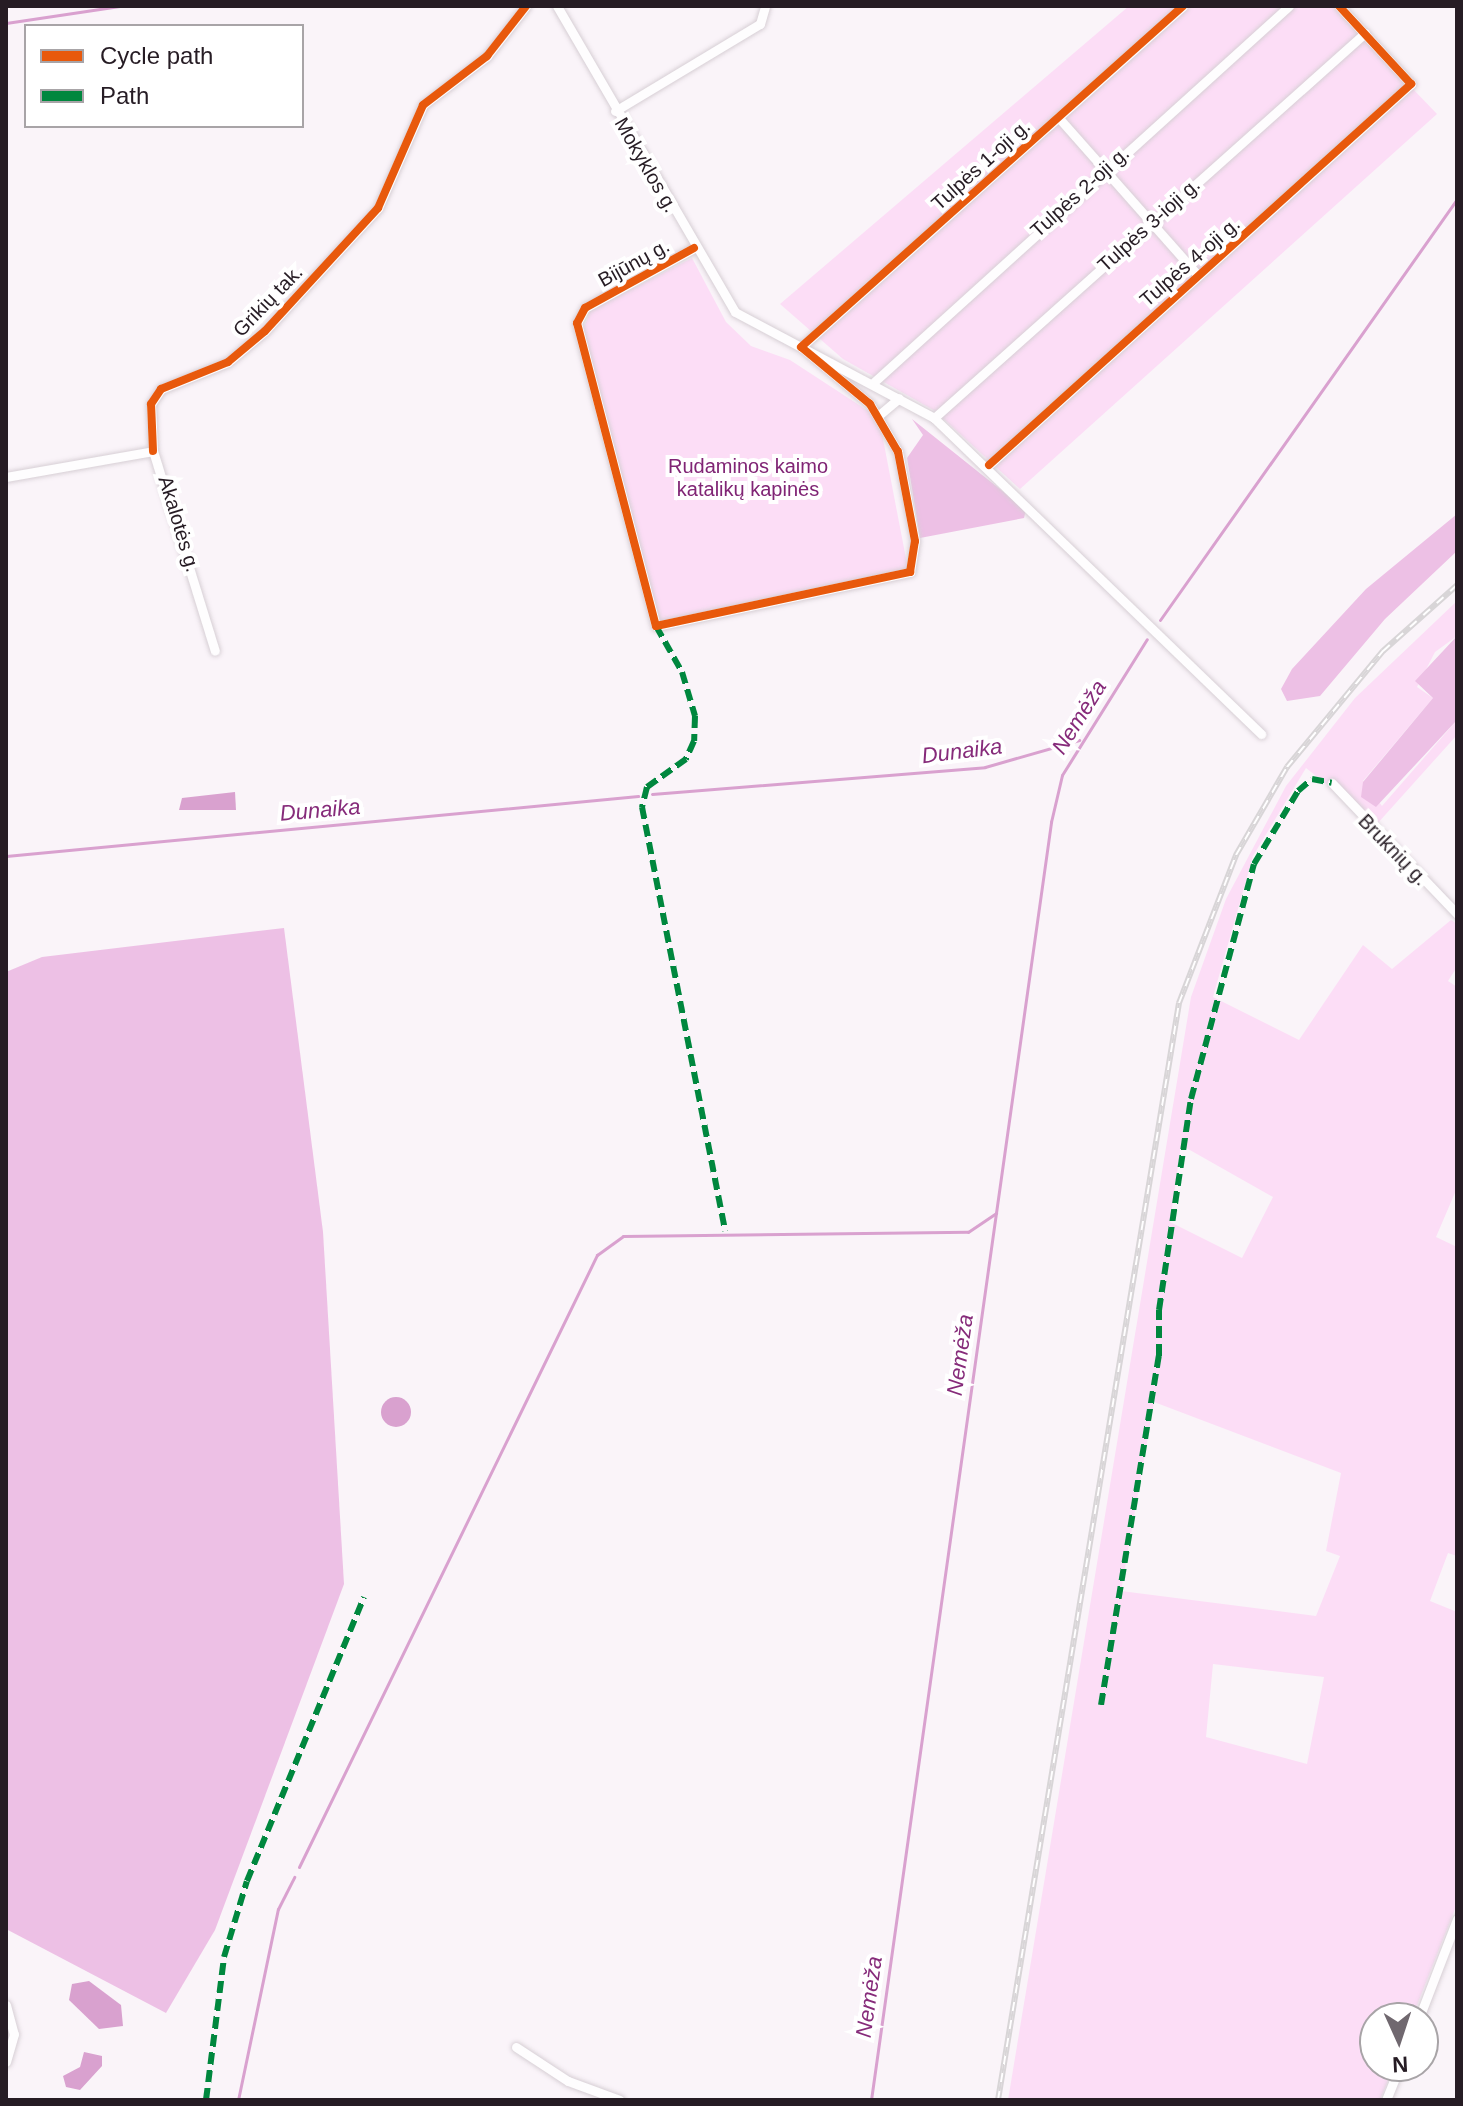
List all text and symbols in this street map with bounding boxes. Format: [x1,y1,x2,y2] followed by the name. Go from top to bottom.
[24,24,304,128] legend
[100,42,213,69] text: Cycle path
[100,82,149,109] text: Path
[609,113,683,217] street label: Mokyklos g.
[927,114,1035,216] street label: Tulpės 1-oji g.
[1026,141,1134,243] street label: Tulpės 2-oji g.
[1093,173,1205,277] street label: Tulpės 3-ioji g.
[1135,212,1245,312] street label: Tulpės 4-oji g.
[594,234,674,292] street label: Bijūnų g.
[228,260,308,342] street label: Grikių tak.
[668,455,828,502] park label: Rudaminos kaimo katalikų kapinės
[153,473,205,575] street label: Akalotės g.
[1046,675,1112,759] water label: Nemėža
[920,733,1004,769] water label: Dunaika
[279,793,361,827] water label: Dunaika
[1353,809,1433,891] street label: Bruknių g.
[941,1313,979,1397] water label: Nemėža
[850,1955,888,2039] water label: Nemėža
[1359,2002,1439,2082] north arrow
[1392,2052,1409,2077] text: N

